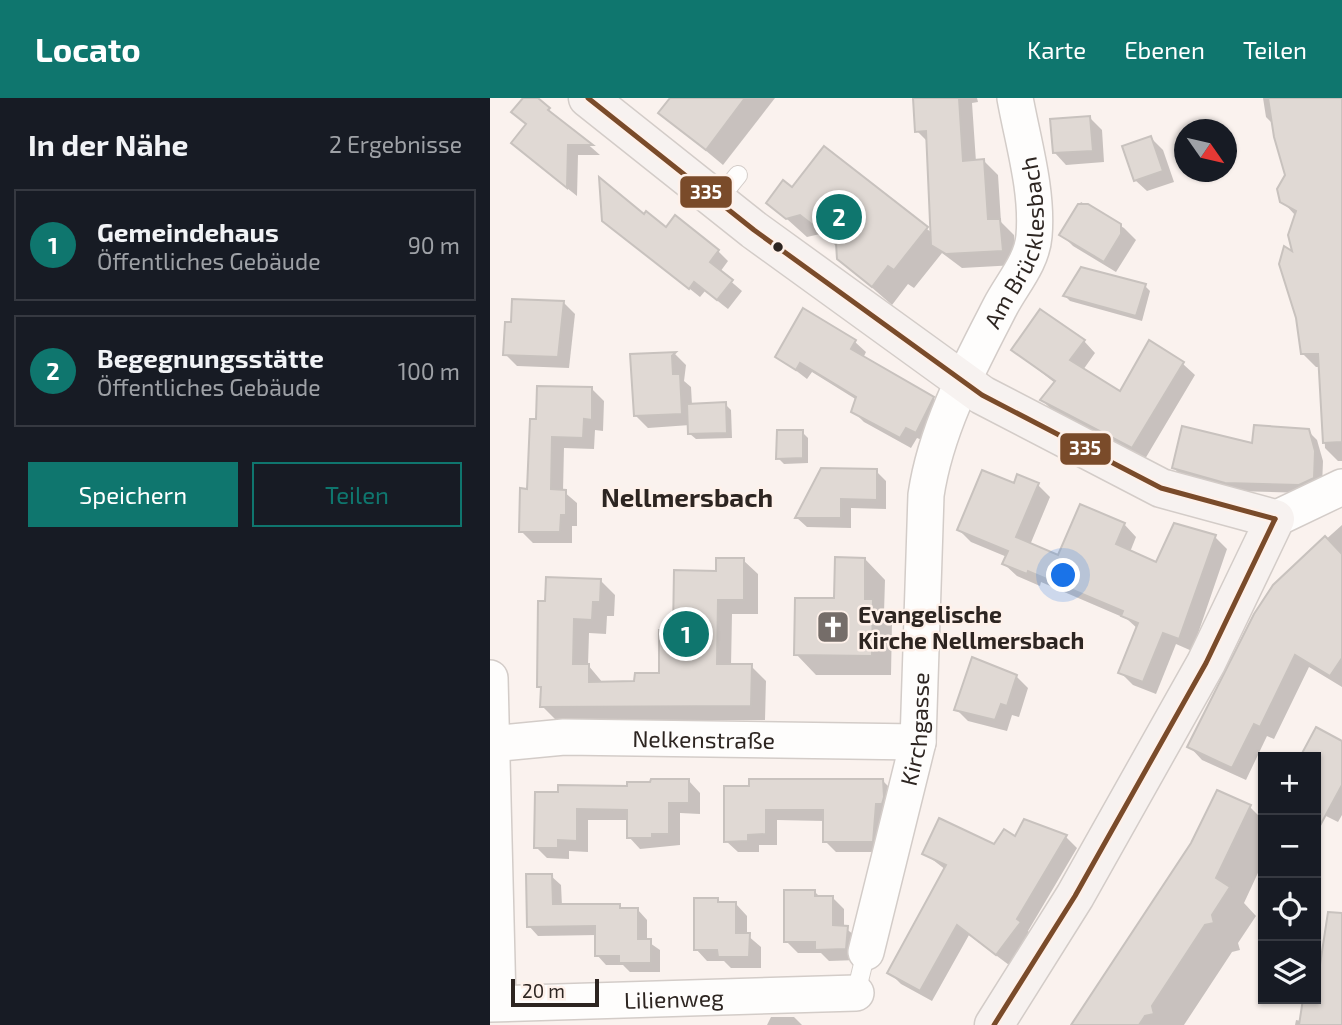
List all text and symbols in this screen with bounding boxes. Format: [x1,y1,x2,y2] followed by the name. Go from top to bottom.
[35,29,141,69] text: Locato
[1027,35,1086,64] text: Karte
[1124,35,1205,64] text: Ebenen
[1243,35,1307,64] text: Teilen
[1174,119,1237,182] north arrow
[28,126,189,162] text: In der Nähe
[329,130,462,158] text: 2 Ergebnisse
[978,155,1049,333] street label: Am Brücklesbach
[679,175,733,209] line badge: 335
[690,180,722,203] text: 335
[816,191,862,243] pin: 2
[97,216,279,247] text: Gemeindehaus
[48,231,58,259] text: 1
[408,231,460,259] text: 90 m
[771,240,785,254] unlabelled marker
[97,247,321,275] text: Öffentliches Gebäude
[97,342,324,373] text: Begegnungsstätte
[46,357,60,385] text: 2
[398,357,460,385] text: 100 m
[97,373,321,401] text: Öffentliches Gebäude
[1059,432,1112,466] line badge: 335
[1069,436,1101,459] text: 335
[28,462,238,527] button: Speichern
[252,462,462,527] button: Teilen
[601,481,773,512] district label: Nellmersbach
[1046,558,1080,592] your location
[858,600,1084,654] place label: Evangelische Kirche Nellmersbach
[663,608,709,660] pin: 1
[814,608,852,646] church icon: Evangelische Kirche Nellmersbach
[894,672,934,788] street label: Kirchgasse
[632,724,775,754] street label: Nelkenstraße
[1258,752,1321,1004] map controls
[1258,752,1321,815] button: +
[1258,815,1321,878] button: −
[1258,878,1321,941] button: locate
[1258,941,1321,1004] button: layers
[511,976,598,1008] scale bar
[522,979,565,1002] text: 20 m
[624,983,724,1014] street label: Lilienweg

